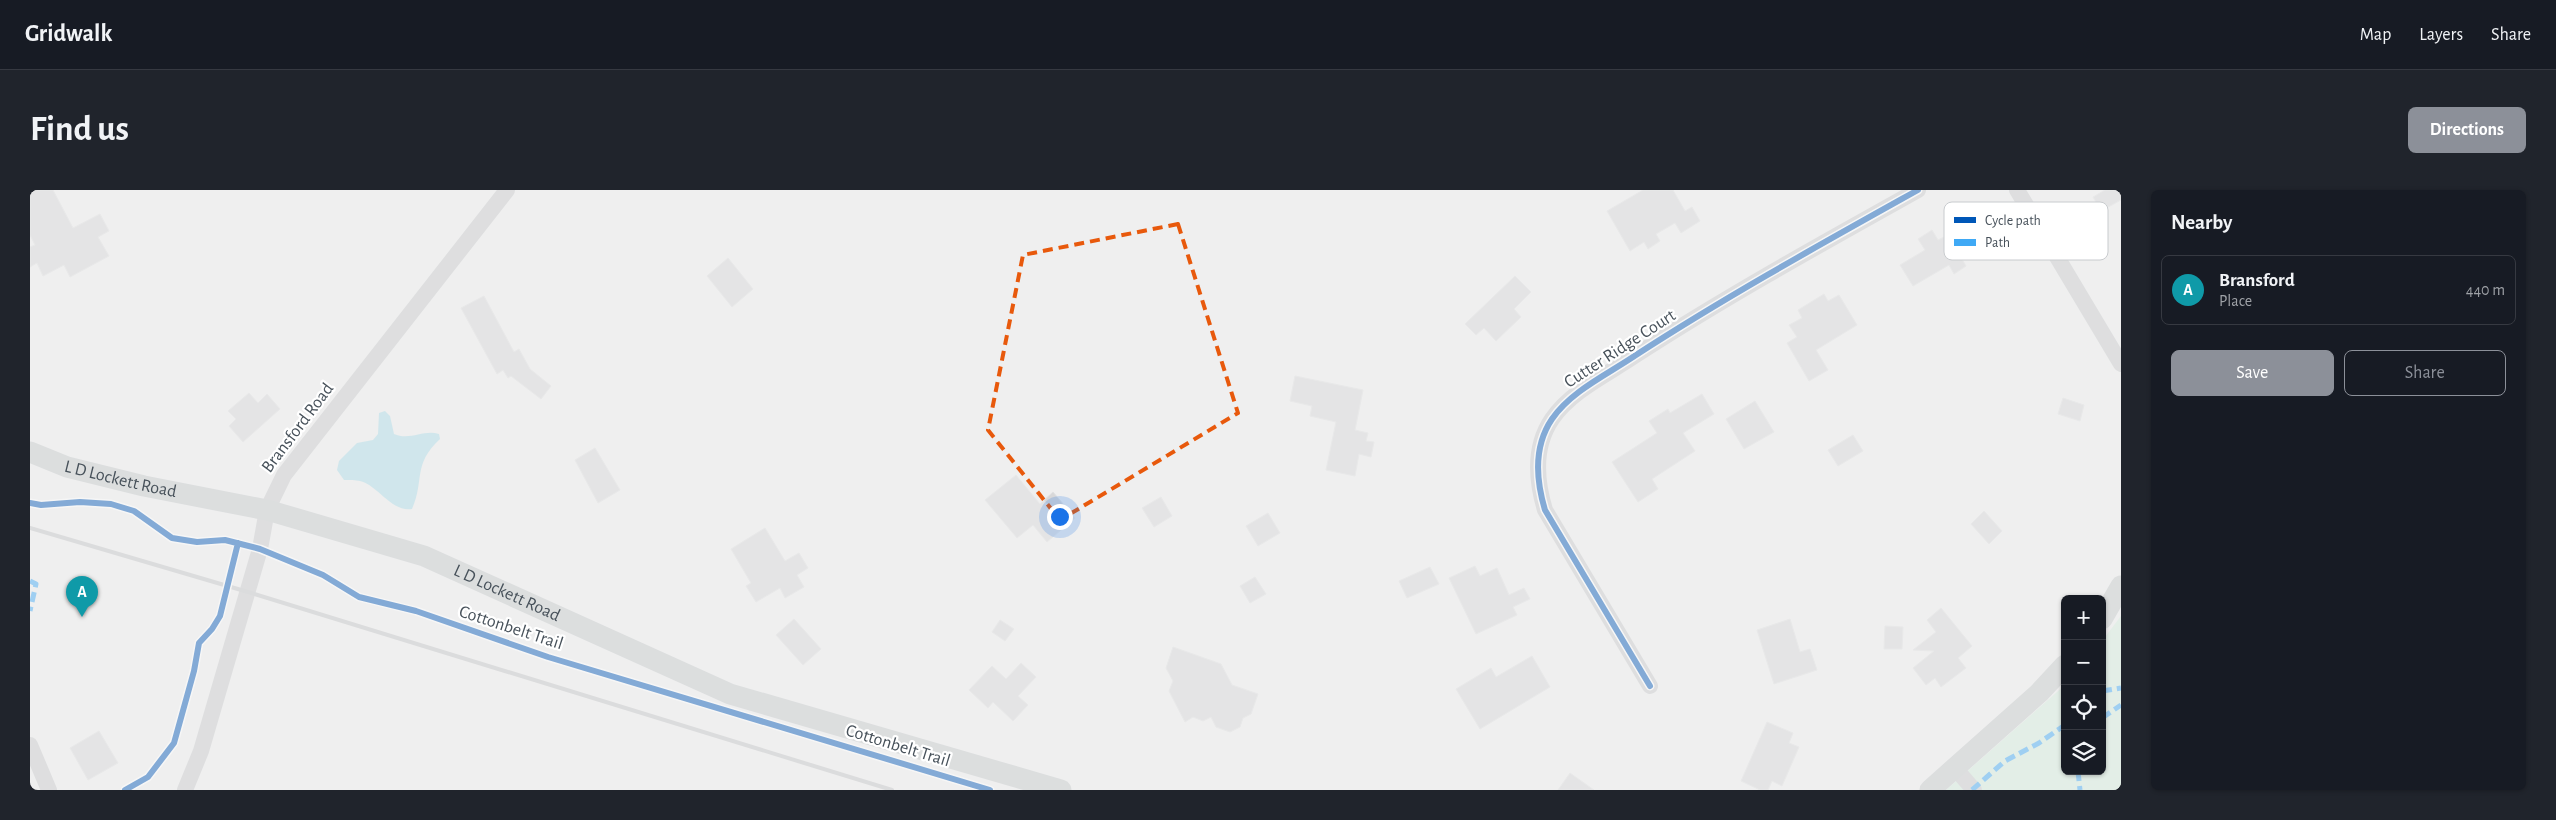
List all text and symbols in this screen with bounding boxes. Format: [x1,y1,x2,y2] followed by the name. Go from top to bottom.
[25,22,112,46] text: Gridwalk
[2360,26,2391,44] text: Map
[2419,26,2463,44] text: Layers
[2491,26,2531,44] text: Share
[2408,107,2526,153] button: Directions
[30,112,129,147] text: Find us
[1944,202,2108,260] legend
[2171,212,2232,233] text: Nearby
[1985,214,2041,228] text: Cycle path
[1985,236,2010,250] text: Path
[2219,271,2295,290] text: Bransford
[2183,282,2193,298] text: A
[2466,282,2505,298] text: 440 m
[2219,293,2252,309] text: Place
[1561,306,1679,392] street label: Cutter Ridge Court
[2171,350,2334,396] button: Save
[2344,350,2506,396] button: Share
[259,380,337,476] street label: Bransford Road
[63,458,178,501] street label: L D Lockett Road
[1047,504,1073,530] your location
[451,562,563,625] street label: L D Lockett Road
[66,576,98,617] pin: A
[2061,595,2106,775] map controls
[2061,595,2106,640] button: +
[457,603,565,653] street label: Cottonbelt Trail
[2061,640,2106,685] button: −
[2061,685,2106,730] button: locate
[844,722,952,770] street label: Cottonbelt Trail
[2061,730,2106,775] button: layers

